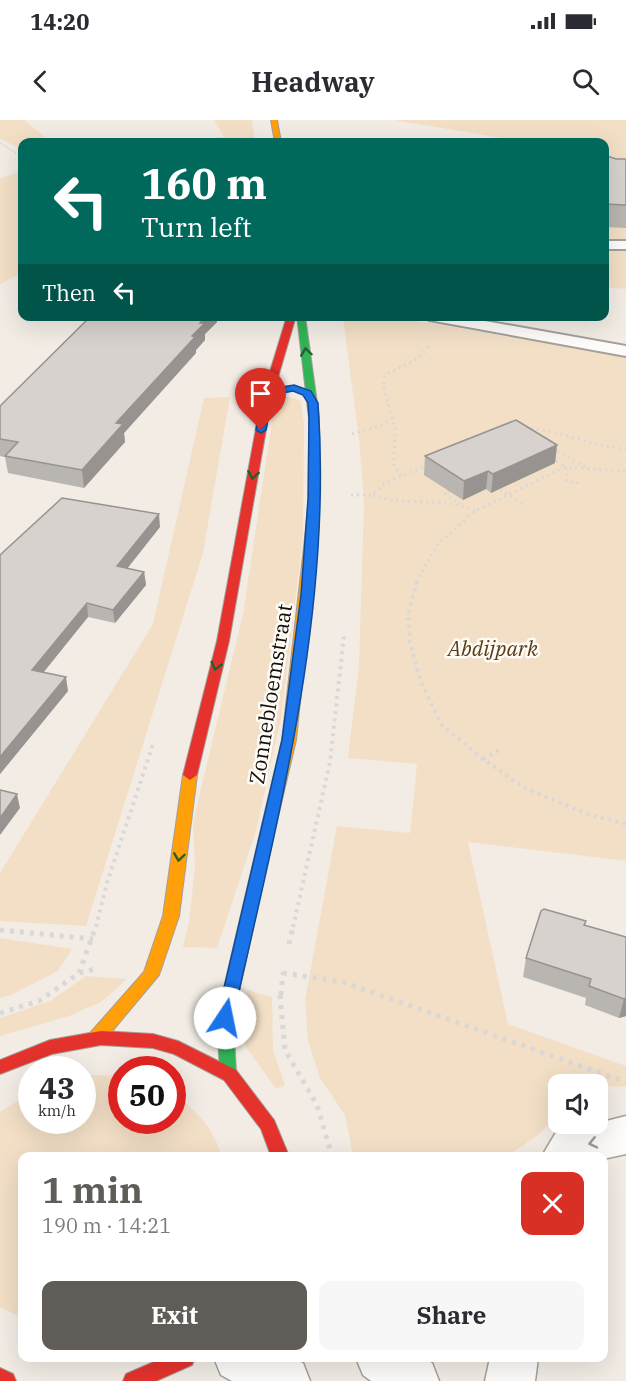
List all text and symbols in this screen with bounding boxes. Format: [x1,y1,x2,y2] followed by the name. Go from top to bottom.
[30,7,89,36] text: 14:20
[251,64,375,99] text: Headway
[24,65,57,98] icon: back
[569,65,602,98] icon: search
[141,156,267,211] text: 160 m
[42,162,120,240] icon: left
[141,209,252,244] text: Turn left
[108,276,141,309] icon: left
[42,278,96,307] text: Then
[300,347,312,356] one-way arrow
[235,368,286,430] pin
[244,377,277,410] icon: arrive
[247,470,260,480] one-way arrow
[242,602,298,786] street label: Zonnebloemstraat
[446,634,539,662] park label: Abdijpark
[211,661,224,671] one-way arrow
[173,853,186,862] one-way arrow
[193,986,257,1050] position arrow
[108,1056,186,1134] speed limit sign: 50
[39,1068,75,1107] text: 43
[548,1074,608,1134] map controls
[548,1074,608,1134] button: sound
[38,1101,76,1120] text: km/h
[588,1136,598,1149] one-way arrow
[42,1166,143,1213] text: 1 min
[521,1172,584,1235] button: close
[42,1212,171,1239] text: 190 m · 14:21
[42,1281,307,1350] button: Exit
[319,1281,584,1350] button: Share

